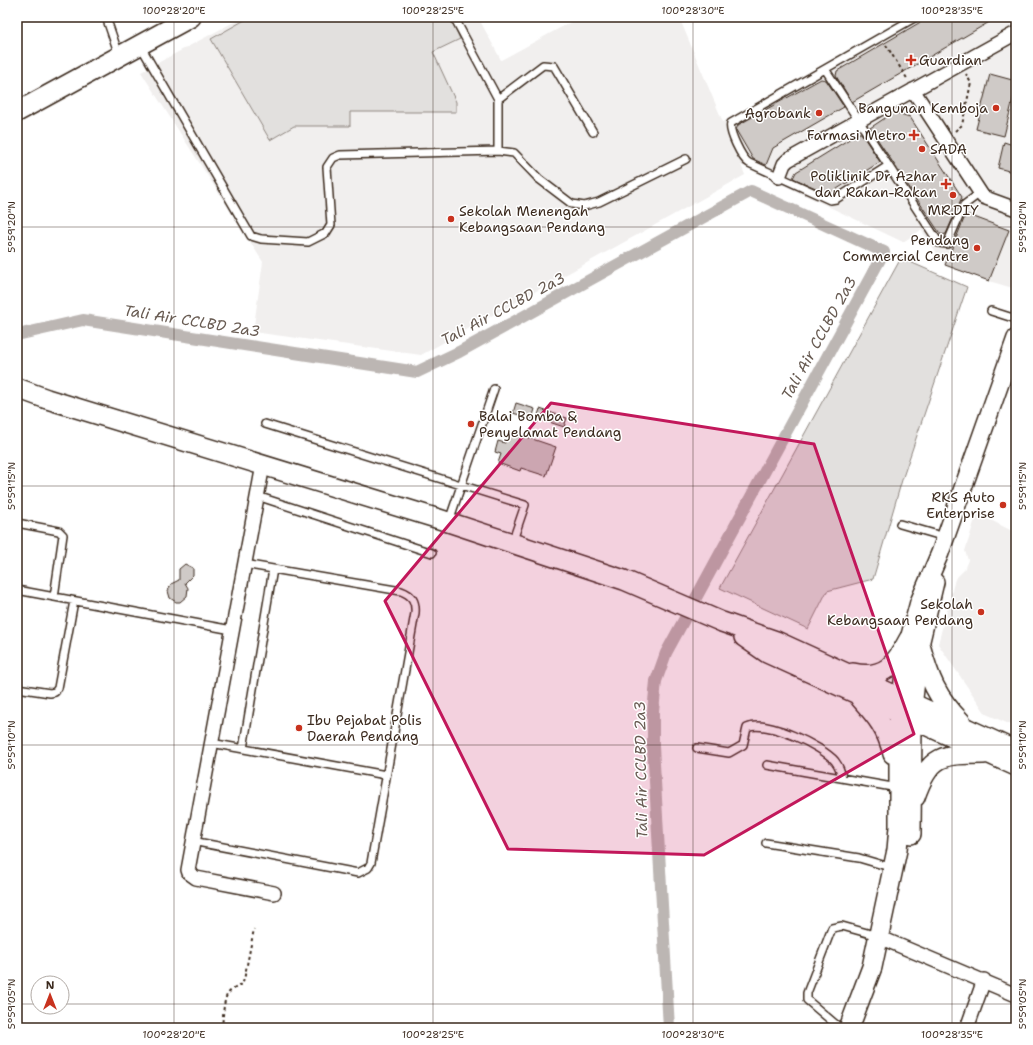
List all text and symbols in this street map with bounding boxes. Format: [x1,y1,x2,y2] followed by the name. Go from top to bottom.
[143,4,205,17] text: 100°28'20"E
[402,4,464,17] text: 100°28'25"E
[661,4,725,17] text: 100°28'30"E
[921,4,983,17] text: 100°28'35"E
[919,51,982,69] place label: Guardian
[906,55,916,65] marker: Guardian
[858,99,988,117] place label: Bangunan Kemboja
[991,103,1001,113] marker: Bangunan Kemboja
[745,104,811,122] place label: Agrobank
[814,108,824,118] marker: Agrobank
[807,126,906,144] place label: Farmasi Metro
[909,130,919,140] marker: Farmasi Metro
[930,140,967,158] place label: SADA
[917,144,927,154] marker: SADA
[810,167,937,201] place label: Poliklinik Dr Azhar dan Rakan-Rakan
[940,178,952,190] marker: Poliklinik Dr Azhar dan Rakan-Rakan
[948,190,958,200] marker: MR.DIY
[5,201,18,253] text: 5°59'20"N
[927,201,979,219] place label: MR.DIY
[1016,201,1029,253] text: 5°59'20"N
[459,202,605,236] place label: Sekolah Menengah Kebangsaan Pendang
[446,214,456,224] marker: Sekolah Menengah Kebangsaan Pendang
[842,231,969,265] place label: Pendang Commercial Centre
[972,243,982,253] marker: Pendang Commercial Centre
[437,268,569,350] water label: Tali Air CCLBD 2a3
[777,273,861,403] water label: Tali Air CCLBD 2a3
[122,300,262,342] water label: Tali Air CCLBD 2a3
[479,407,621,441] place label: Balai Bomba & Penyelamat Pendang
[466,419,476,429] marker: Balai Bomba & Penyelamat Pendang
[5,462,18,510] text: 5°59'15"N
[1016,462,1029,510] text: 5°59'15"N
[926,488,995,522] place label: RKS Auto Enterprise
[998,500,1008,510] marker: RKS Auto Enterprise
[827,595,973,629] place label: Sekolah Kebangsaan Pendang
[976,607,986,617] marker: Sekolah Kebangsaan Pendang
[630,701,652,839] water label: Tali Air CCLBD 2a3
[307,711,422,745] place label: Ibu Pejabat Polis Daerah Pendang
[5,720,18,770] text: 5°59'10"N
[1016,720,1029,770] text: 5°59'10"N
[294,723,304,733] marker: Ibu Pejabat Polis Daerah Pendang
[30,975,70,1015] north arrow
[46,978,55,993] text: N
[5,979,18,1029] text: 5°59'05"N
[1016,979,1029,1029] text: 5°59'05"N
[143,1028,205,1041] text: 100°28'20"E
[402,1028,464,1041] text: 100°28'25"E
[661,1028,725,1041] text: 100°28'30"E
[921,1028,983,1041] text: 100°28'35"E

